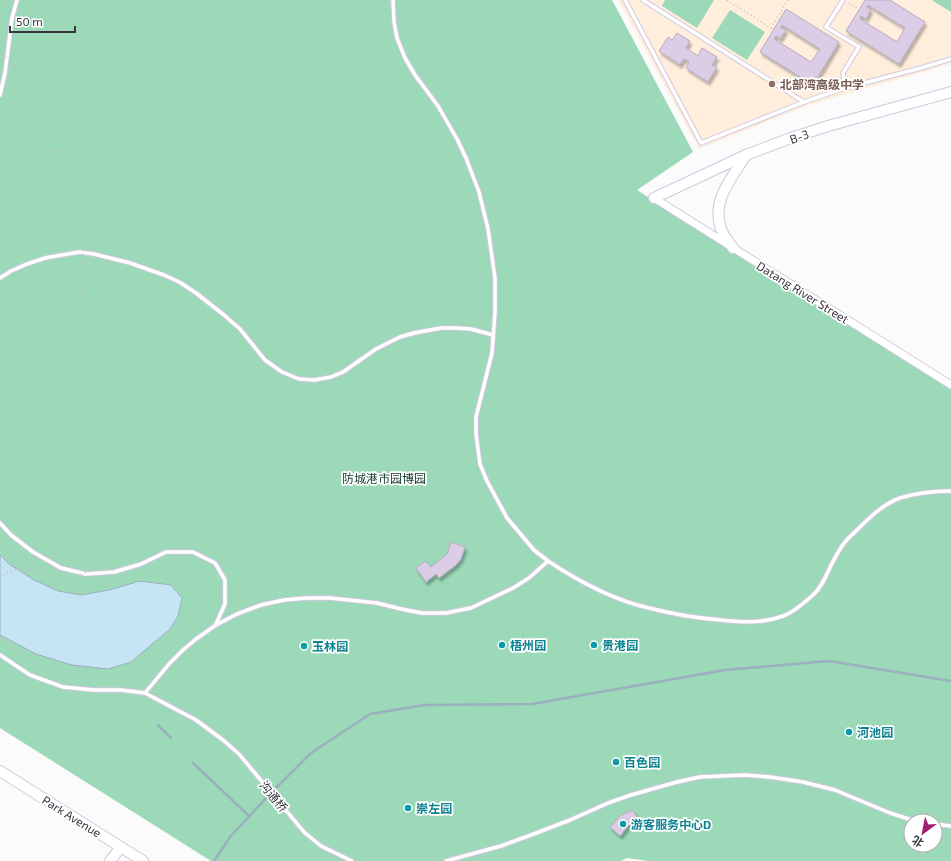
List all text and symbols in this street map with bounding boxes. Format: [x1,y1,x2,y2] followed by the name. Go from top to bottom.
[10,8,75,34] scale bar
[16,14,43,28] text: 50 m
[780,77,864,91] place label: 北部湾高级中学
[767,79,777,89] marker: 北部湾高级中学
[787,126,811,146] street label: B-3
[754,258,852,326] street label: Datang River Street
[342,471,426,485] park label: 防城港市园博园
[510,638,546,652] place label: 梧州园
[602,638,638,652] place label: 贵港园
[312,639,348,653] place label: 玉林园
[497,640,507,650] marker: 梧州园
[589,640,599,650] marker: 贵港园
[299,641,309,651] marker: 玉林园
[857,725,893,739] place label: 河池园
[844,727,854,737] marker: 河池园
[624,755,660,769] place label: 百色园
[611,757,621,767] marker: 百色园
[257,778,291,814] street label: 沟通桥
[40,792,104,840] street label: Park Avenue
[416,801,452,815] place label: 崇左园
[403,803,413,813] marker: 崇左园
[903,813,943,853] north arrow
[631,817,711,831] place label: 游客服务中心D
[618,819,628,829] marker: 游客服务中心D
[909,833,926,850] text: 北

